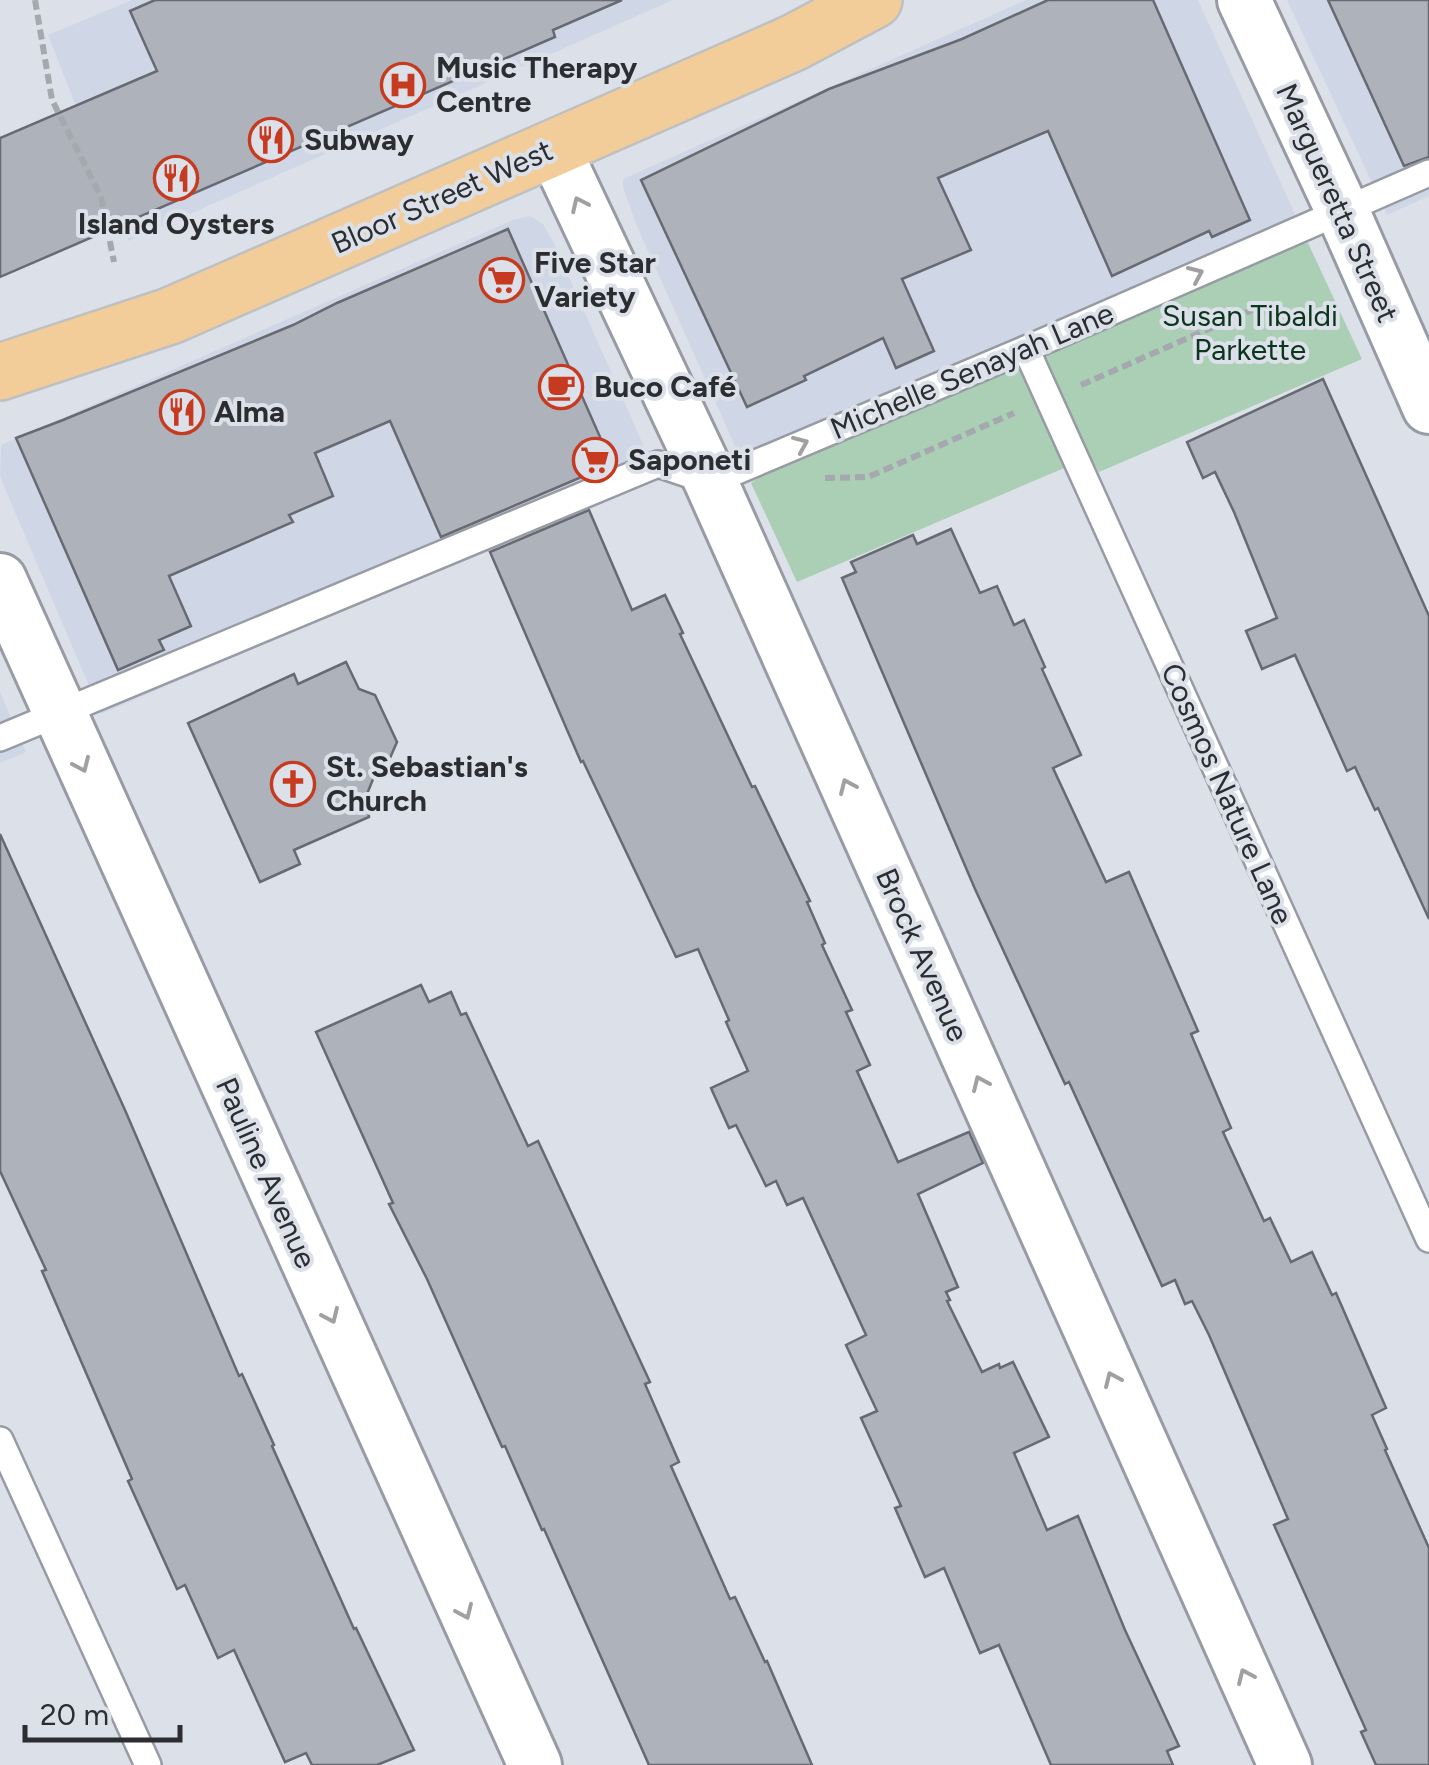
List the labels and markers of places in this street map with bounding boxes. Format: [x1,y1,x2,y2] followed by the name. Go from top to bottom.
[436,49,638,120] place label: Music Therapy Centre
[380,62,426,108] hospital icon: Music Therapy Centre
[248,117,294,163] restaurant icon: Subway
[304,121,415,158] place label: Subway
[153,155,199,201] restaurant icon: Island Oysters
[78,205,274,242] place label: Island Oysters
[534,244,656,315] place label: Five Star Variety
[479,257,525,303] supermarket icon: Five Star Variety
[538,364,584,410] cafe icon: Buco Café
[594,368,737,405] place label: Buco Café
[159,389,205,435] restaurant icon: Alma
[214,393,285,430] place label: Alma
[572,437,618,483] supermarket icon: Saponeti
[628,441,751,478] place label: Saponeti
[326,748,528,819] place label: St. Sebastian's Church
[270,761,316,807] church icon: St. Sebastian's Church

